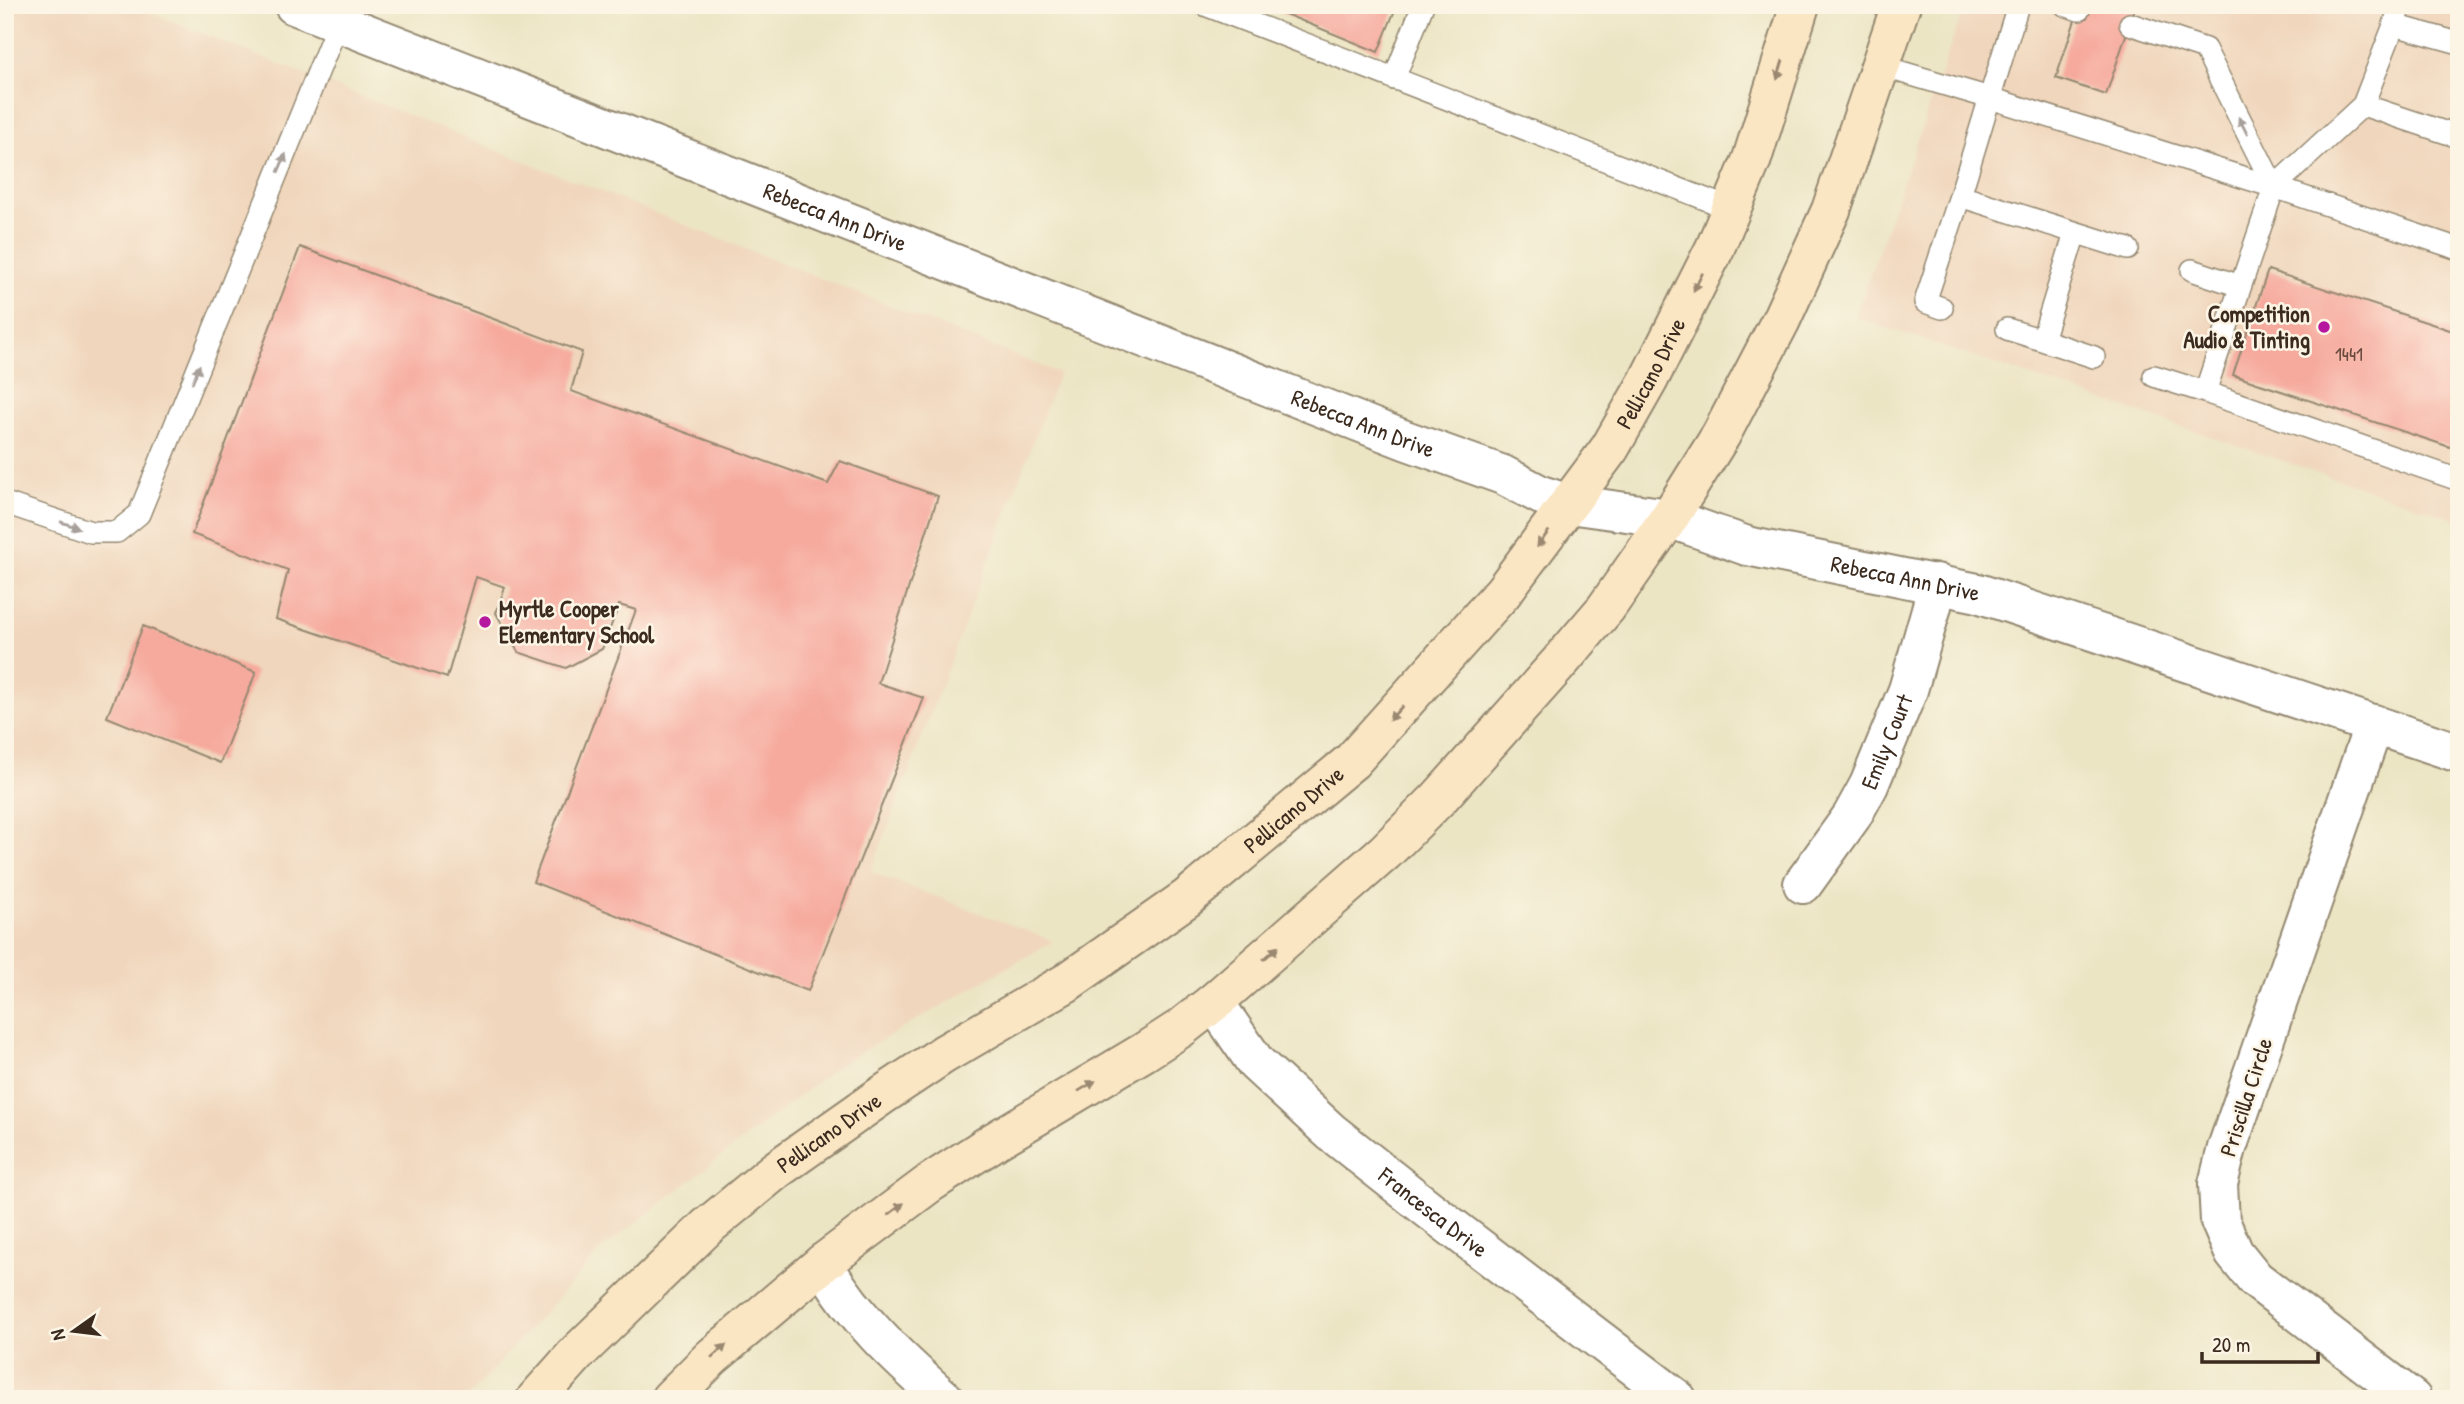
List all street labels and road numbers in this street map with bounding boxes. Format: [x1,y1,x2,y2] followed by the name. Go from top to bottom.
[759,174,911,258] street label: Rebecca Ann Drive
[1608,312,1692,434] street label: Pellicano Drive
[1287,381,1439,464] street label: Rebecca Ann Drive
[1828,547,1983,608] street label: Rebecca Ann Drive
[1853,688,1920,794] street label: Emily Court
[1237,758,1350,860] street label: Pellicano Drive
[2212,1034,2279,1160] street label: Priscilla Circle
[770,1085,887,1180] street label: Pellicano Drive
[1372,1159,1495,1264] street label: Francesca Drive

